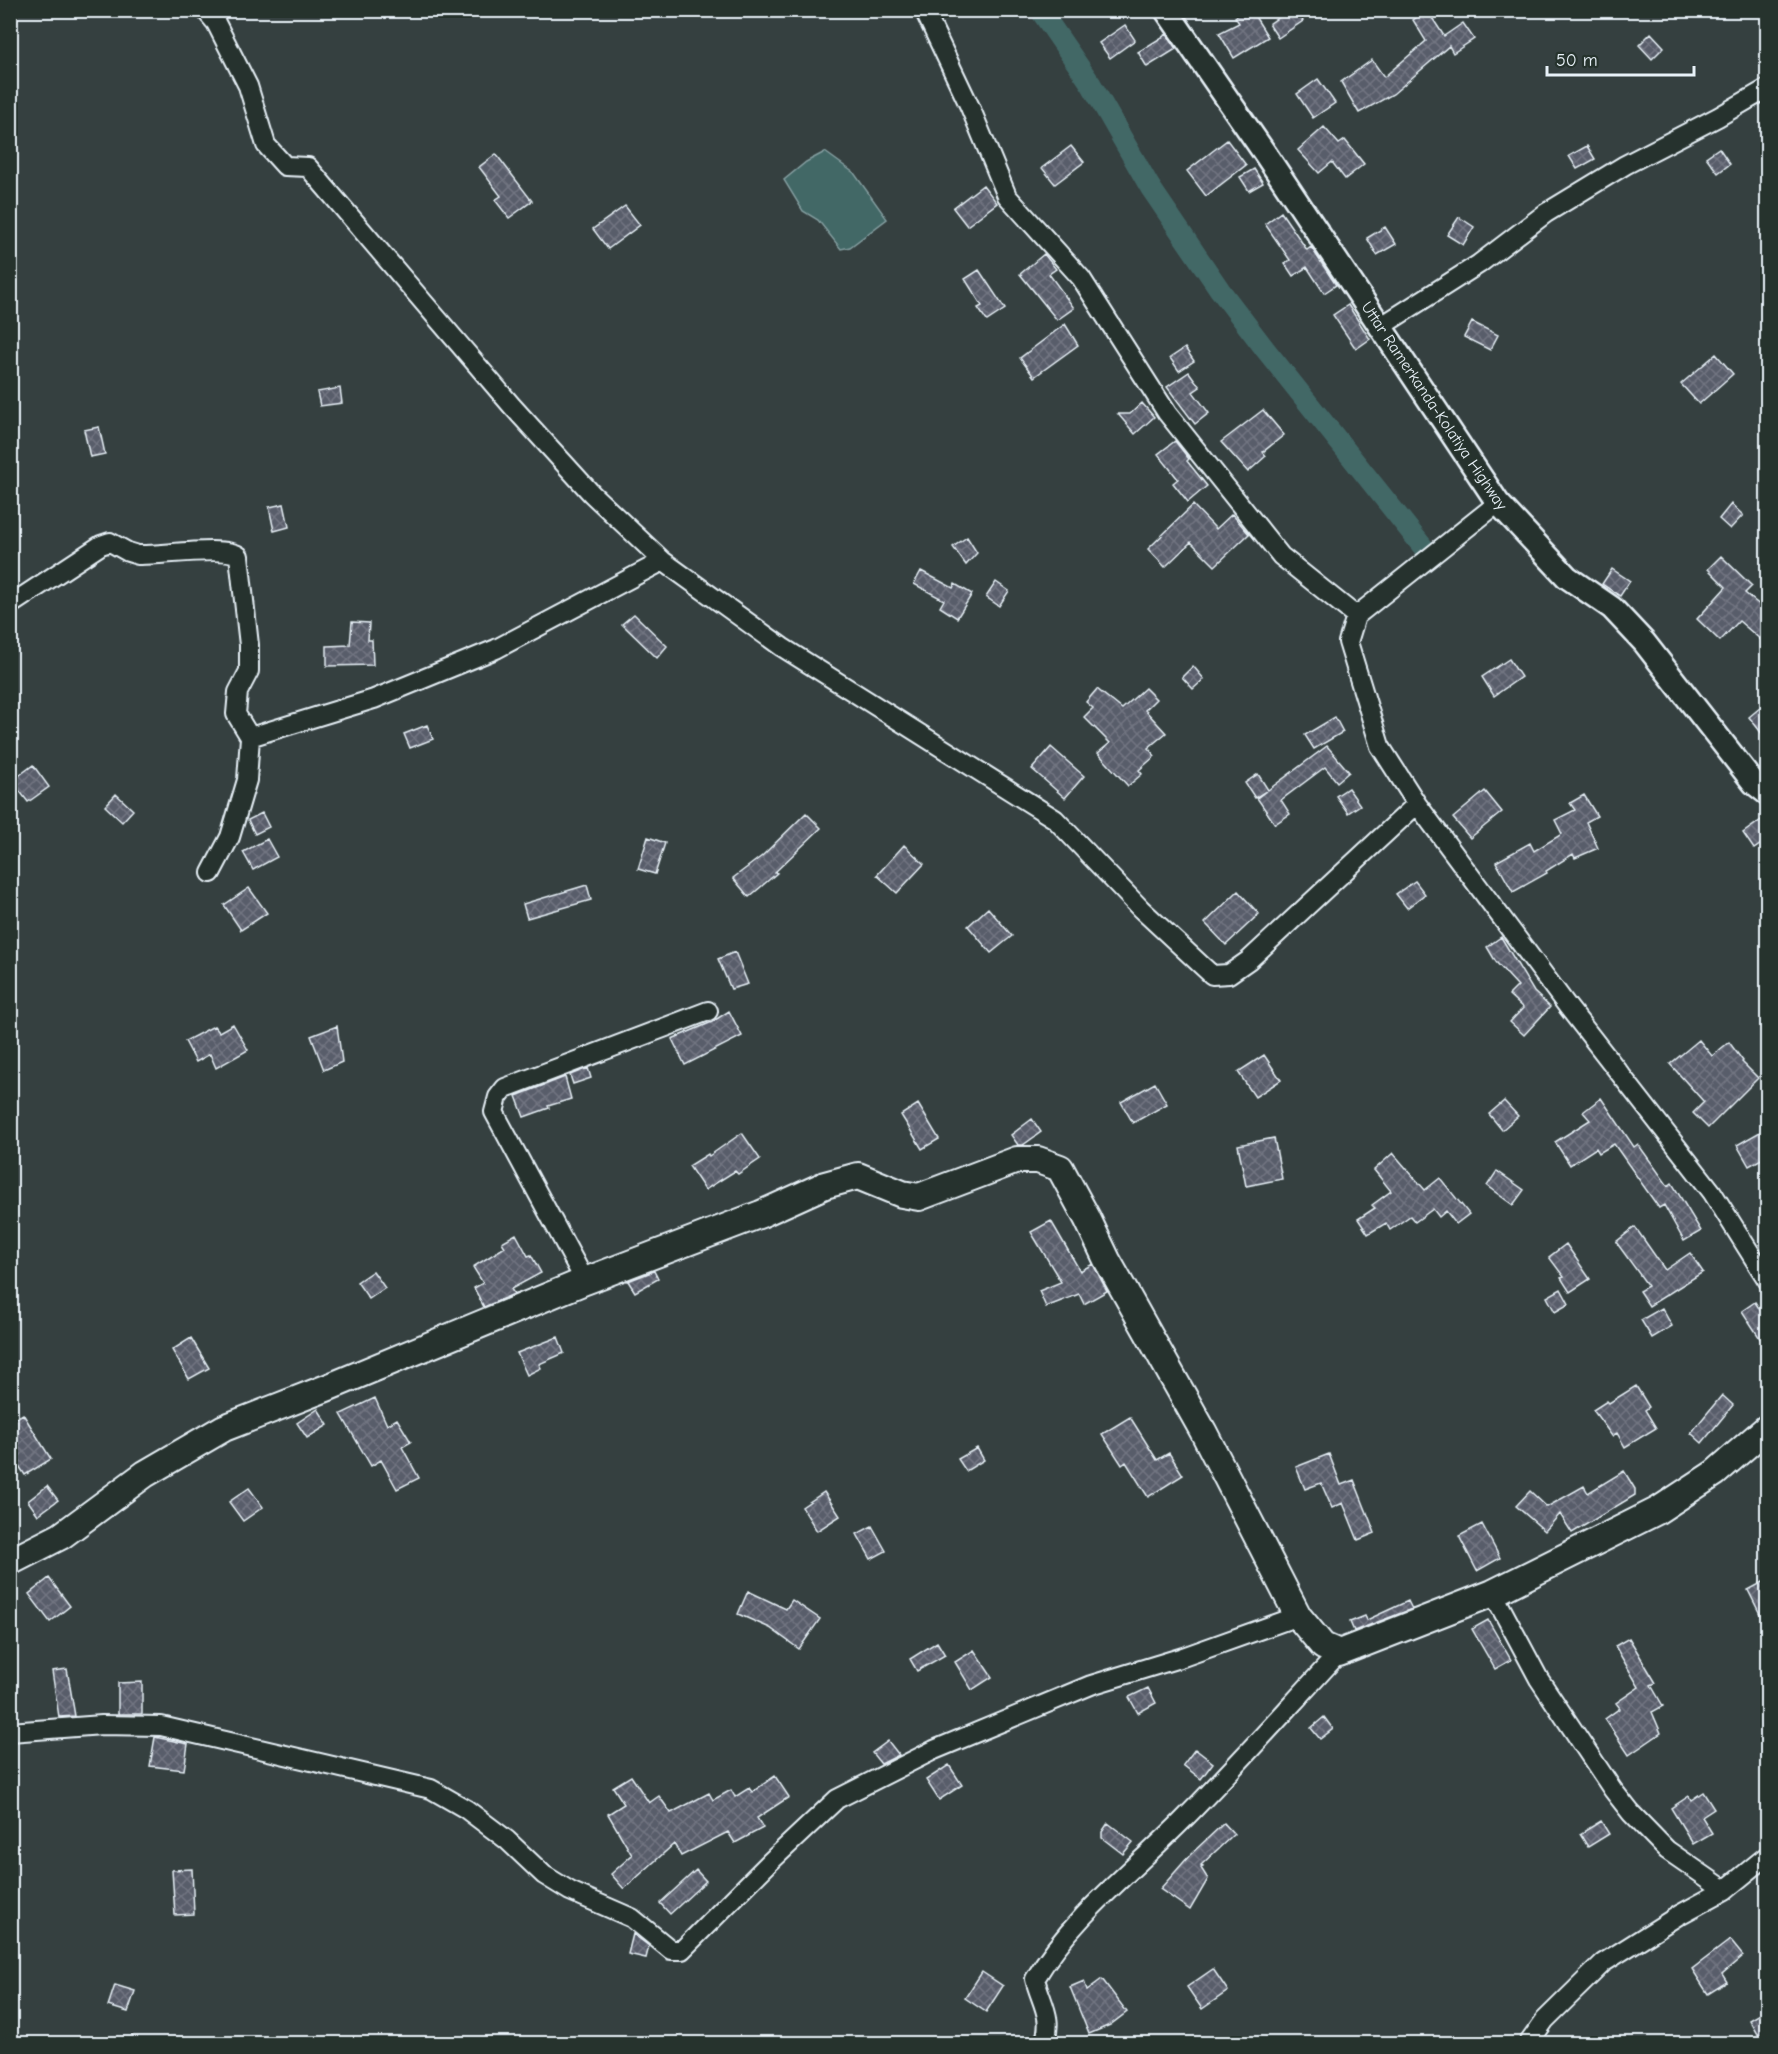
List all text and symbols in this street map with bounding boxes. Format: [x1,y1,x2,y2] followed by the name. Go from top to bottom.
[1547,39,1694,77] scale bar
[1556,50,1598,71] text: 50 m
[1357,298,1511,514] street label: Uttar Ramerkanda-Kolatiya Highway

